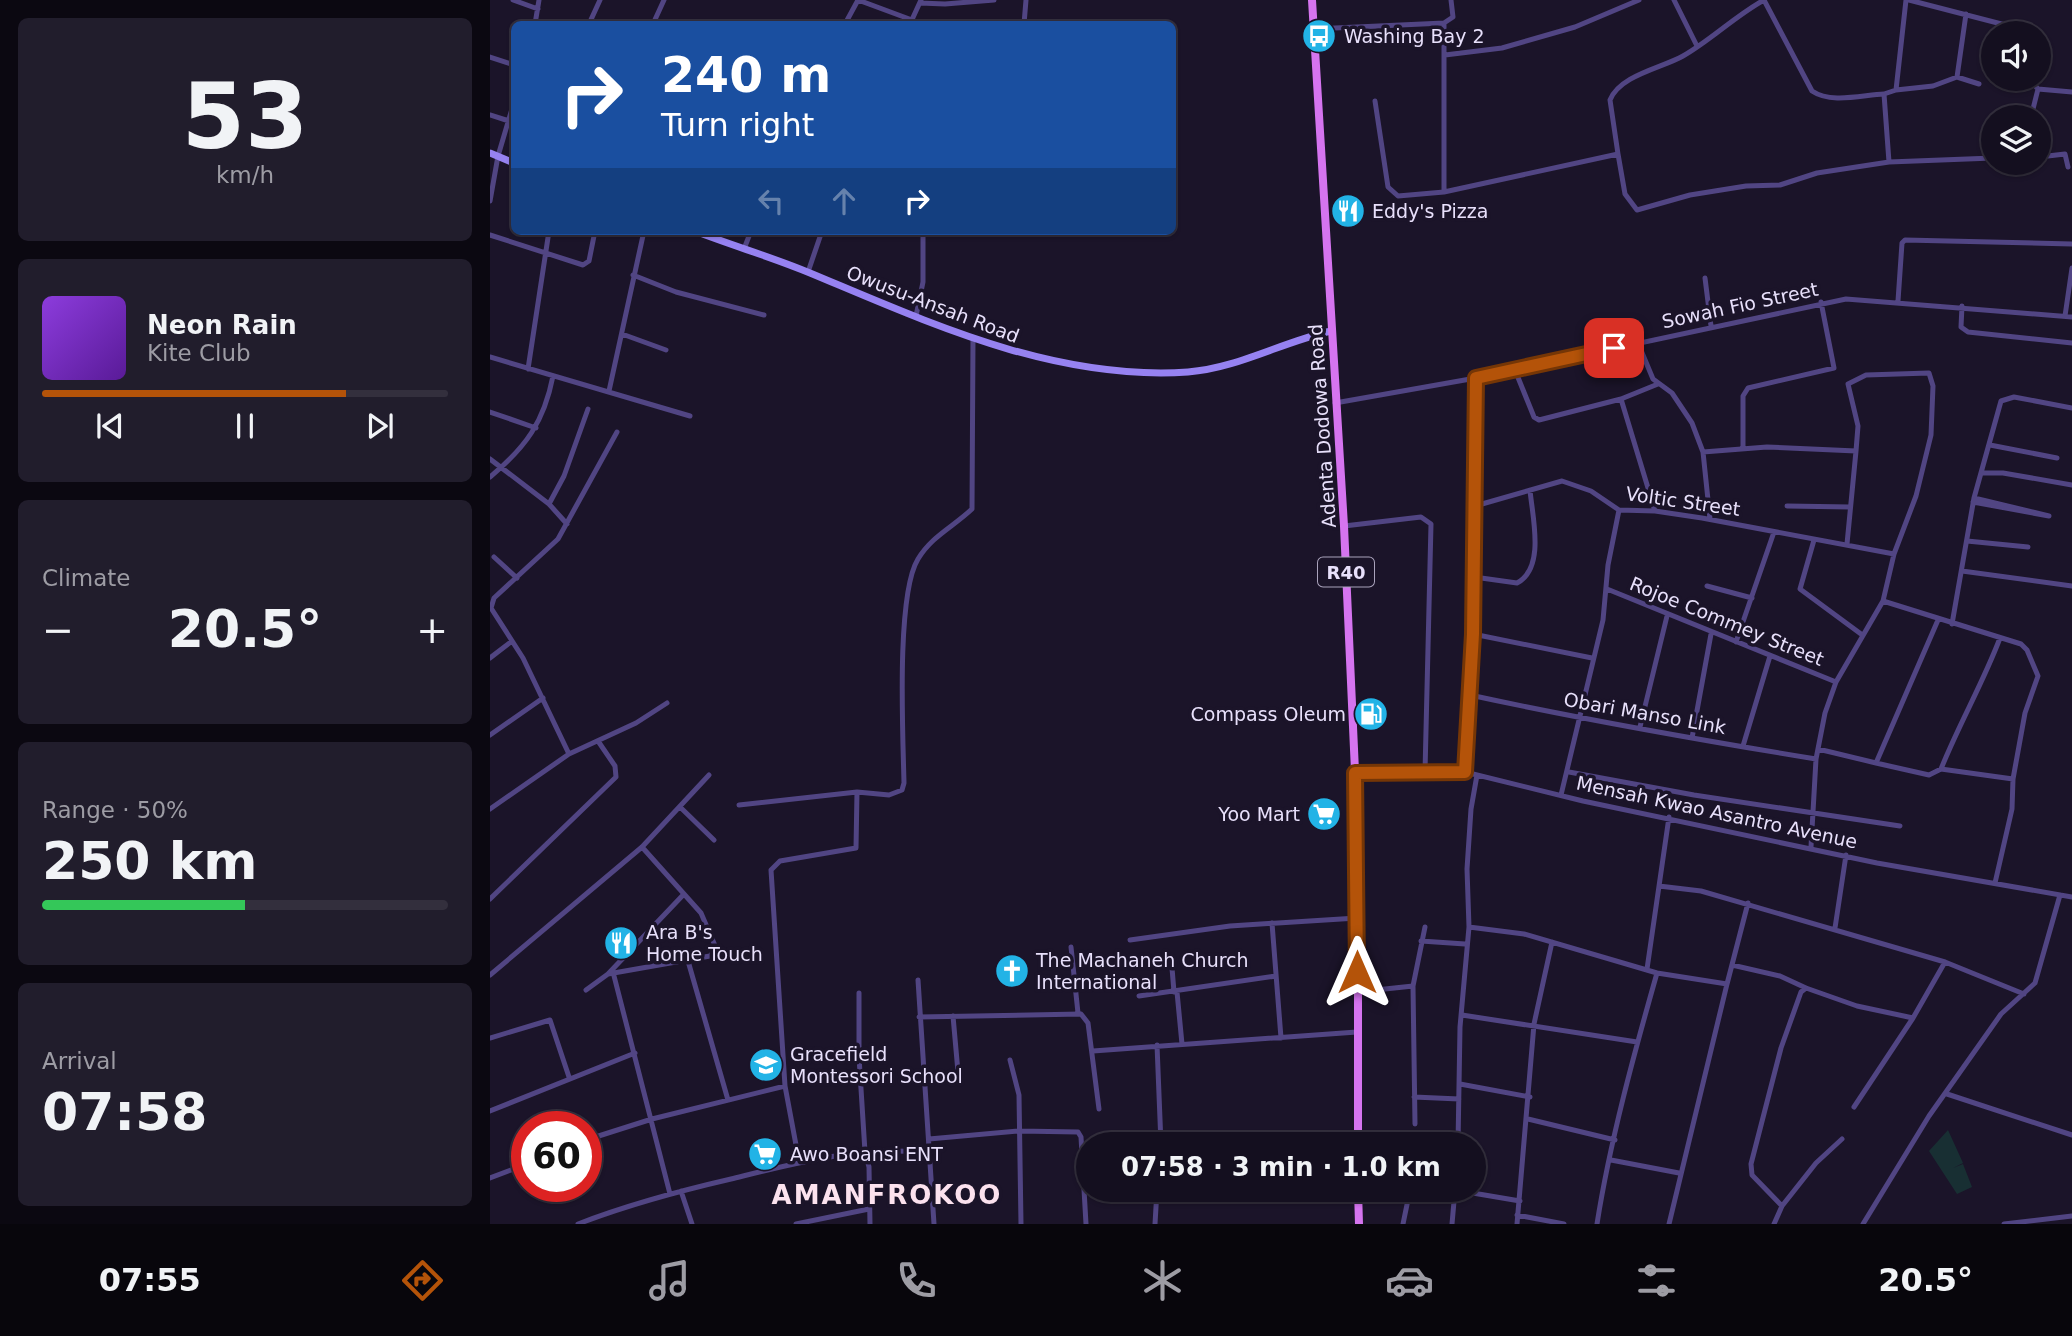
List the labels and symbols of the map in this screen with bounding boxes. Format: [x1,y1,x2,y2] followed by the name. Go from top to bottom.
[1300,17,1338,55] bus stop icon: Washing Bay 2
[1344,25,1485,47] place label: Washing Bay 2
[1329,192,1367,230] restaurant icon: Eddy's Pizza
[1372,200,1488,222] place label: Eddy's Pizza
[844,261,1022,347] street label: Owusu-Ansah Road
[1660,278,1820,332] street label: Sowah Fio Street
[1584,318,1644,378] pin
[1304,323,1340,529] street label: Adenta Dodowa Road
[1624,482,1742,520] street label: Voltic Street
[1318,558,1374,586] road number: R40
[1627,572,1827,670] street label: Rojoe Commey Street
[1562,688,1728,738] street label: Obari Manso Link
[1352,695,1390,733] fuel station icon: Compass Oleum
[1191,703,1346,725] place label: Compass Oleum
[1574,771,1860,853] street label: Mensah Kwao Asantro Avenue
[1305,795,1343,833] supermarket icon: Yoo Mart
[1217,803,1300,825] place label: Yoo Mart
[646,921,763,965] place label: Ara B's Home Touch
[602,924,640,962] restaurant icon: Ara B's Home Touch
[1320,935,1394,1009] position arrow
[1035,949,1249,993] place label: The Machaneh Church International
[993,952,1031,990] church icon: The Machaneh Church International
[790,1043,963,1087] place label: Gracefield Montessori School
[747,1046,785,1084] school or university icon: Gracefield Montessori School
[511,1111,602,1202] speed limit sign: 60
[746,1135,784,1173] supermarket icon: Awo Boansi ENT
[790,1143,943,1165] place label: Awo Boansi ENT
[772,1180,1002,1210] district label: AMANFROKOO

